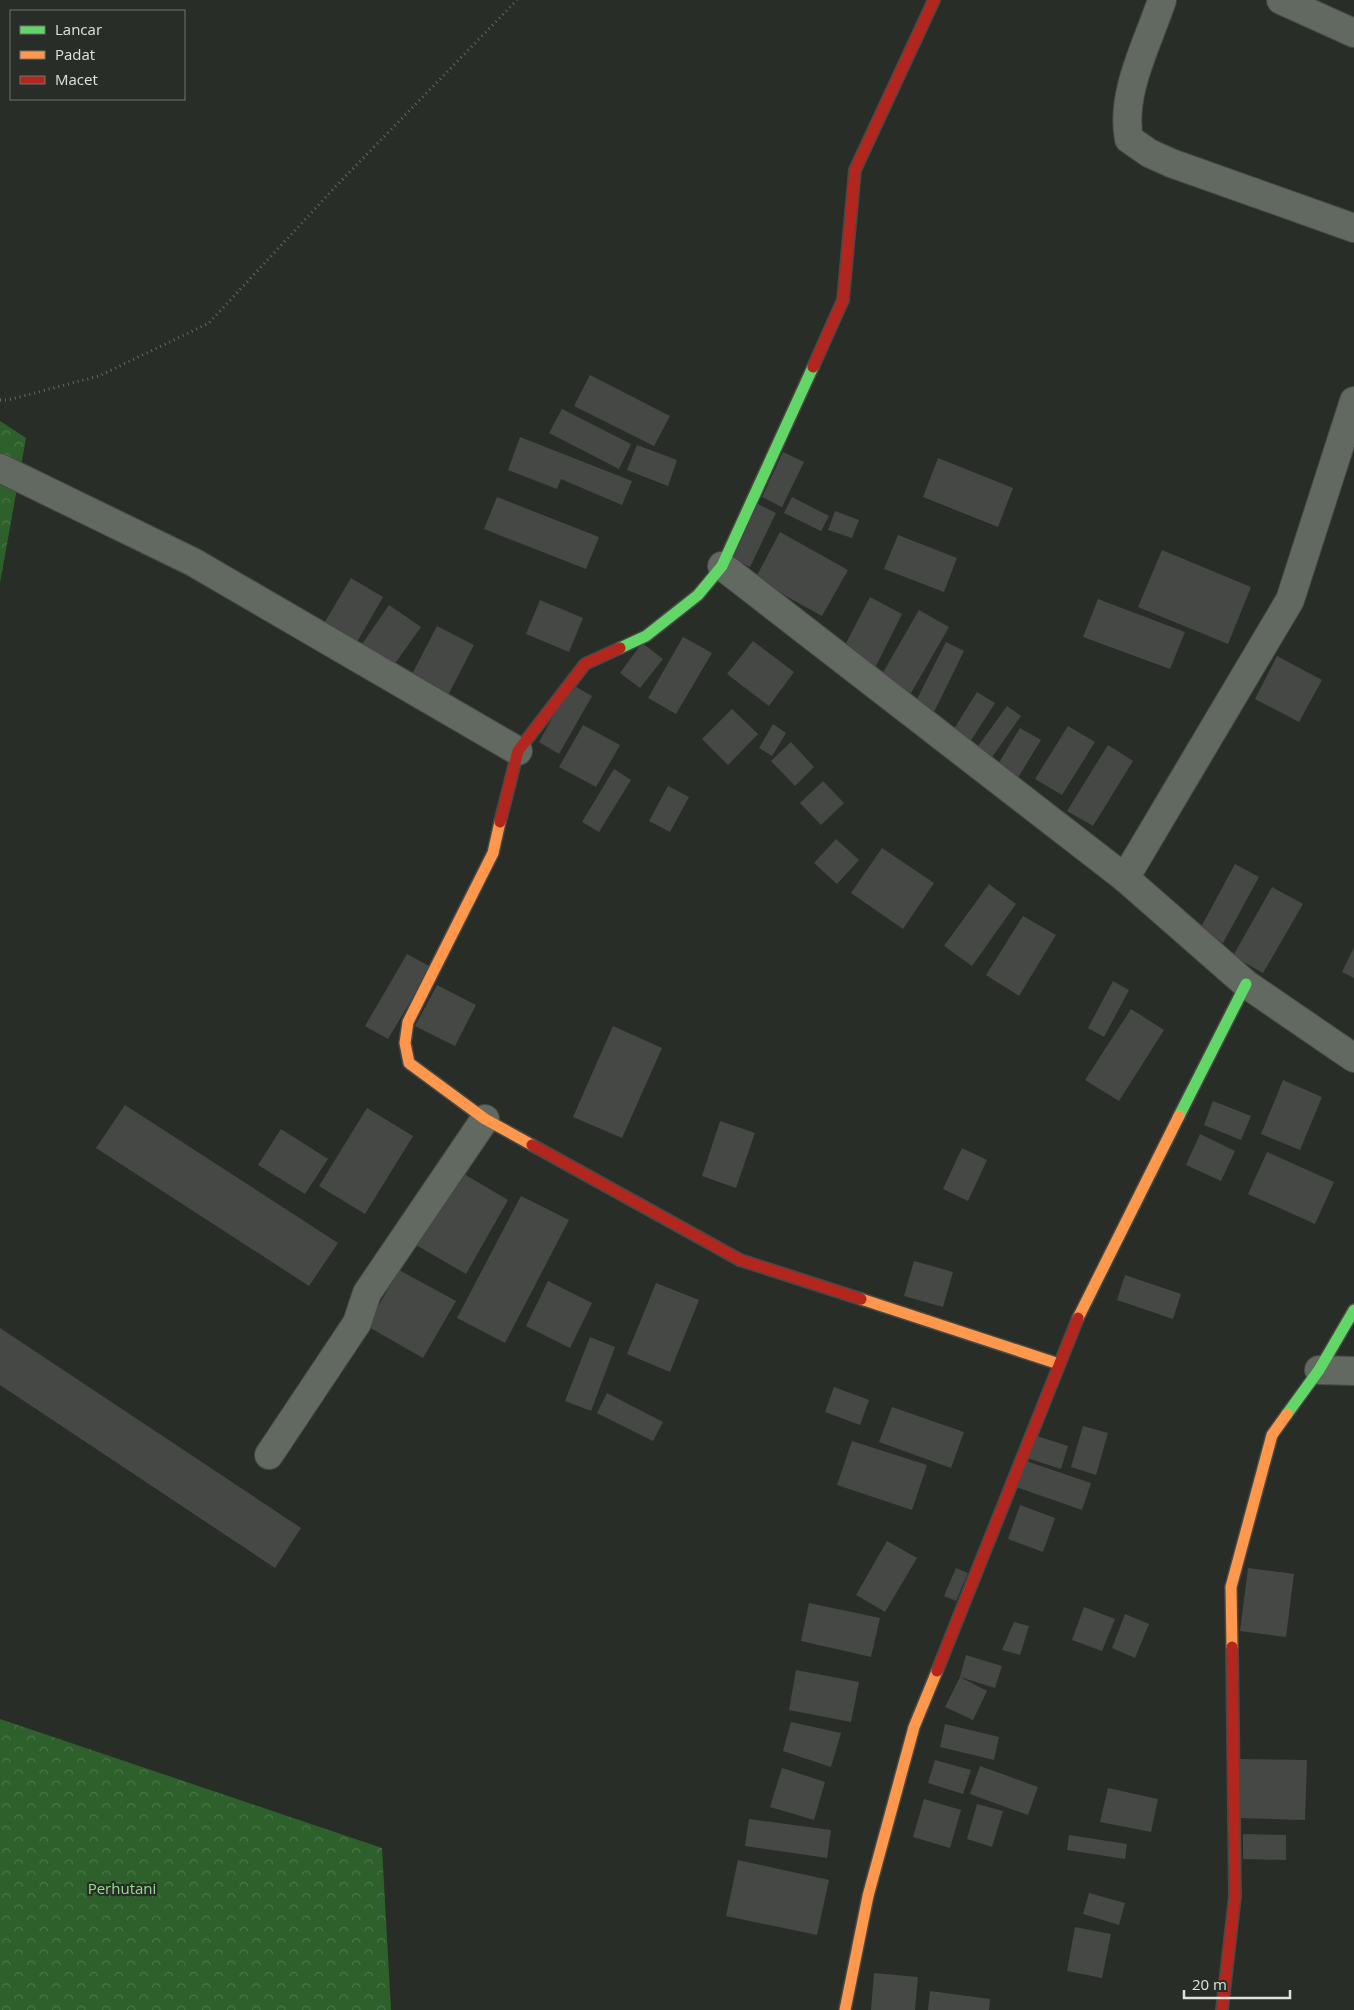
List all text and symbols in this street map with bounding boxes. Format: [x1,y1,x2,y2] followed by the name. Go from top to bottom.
[10,10,185,100] legend
[55,19,102,39] text: Lancar
[55,44,95,64] text: Padat
[55,69,98,89] text: Macet
[88,1878,156,1898] park label: Perhutani
[1184,1968,1290,2000] scale bar
[1192,1974,1227,1994] text: 20 m

